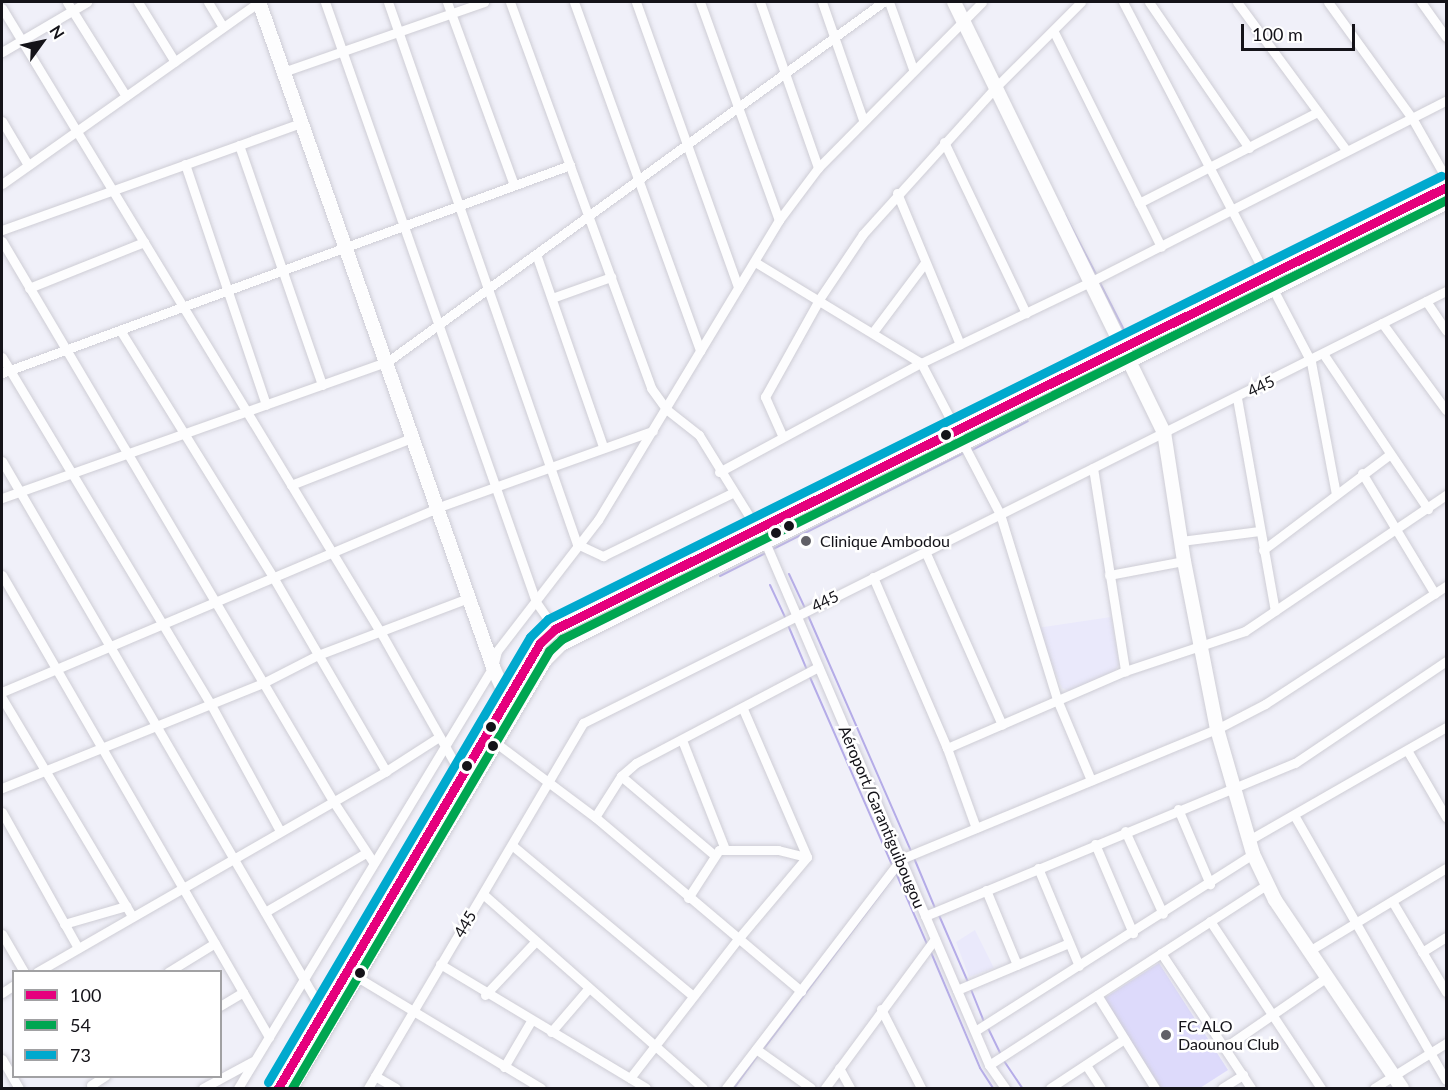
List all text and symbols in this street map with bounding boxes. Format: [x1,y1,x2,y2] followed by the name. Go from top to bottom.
[12,12,72,72] north arrow
[1244,12,1358,50] scale bar
[46,22,69,42] text: N
[1252,23,1303,45] text: 100 m
[1244,371,1278,401] street label: 445
[940,429,952,441] unlabelled marker
[783,520,795,532] unlabelled marker
[770,527,782,539] unlabelled marker
[820,531,950,551] place label: Clinique Ambodou
[797,532,815,550] marker: Clinique Ambodou
[808,586,842,616] street label: 445
[485,721,497,733] unlabelled marker
[835,723,929,911] street label: Aéroport/Garantiguibougou
[487,740,499,752] unlabelled marker
[461,760,473,772] unlabelled marker
[450,907,480,941] street label: 445
[354,967,366,979] unlabelled marker
[12,970,222,1078] legend
[70,984,101,1006] text: 100
[70,1014,91,1036] text: 54
[1178,1016,1279,1054] place label: FC ALO Daounou Club
[1159,1028,1173,1042] marker: FC ALO Daounou Club
[70,1044,91,1066] text: 73

